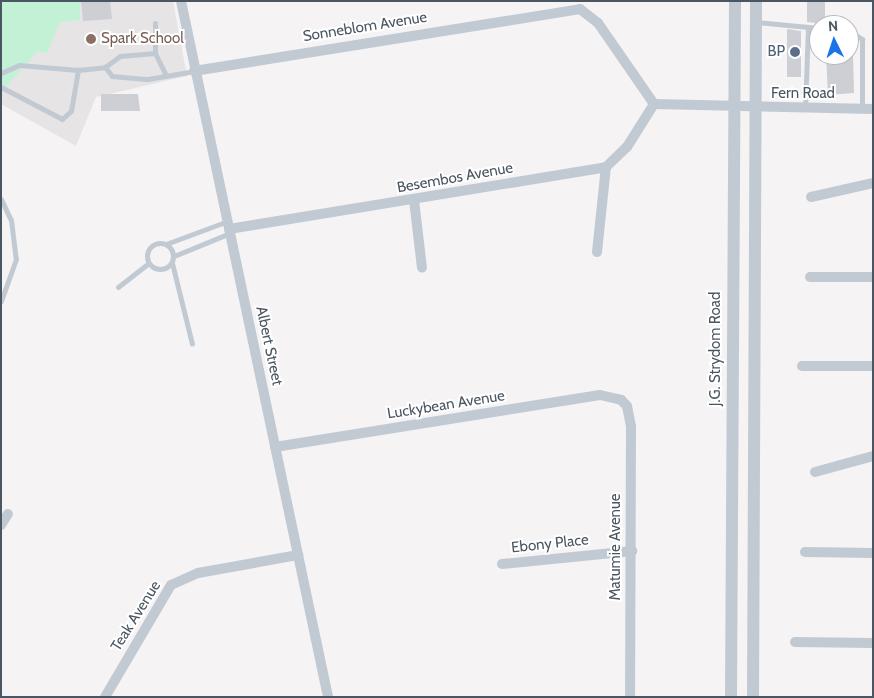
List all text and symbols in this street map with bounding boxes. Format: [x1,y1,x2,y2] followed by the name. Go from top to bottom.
[302,8,428,46] street label: Sonneblom Avenue
[809,15,859,65] north arrow
[827,17,839,35] text: N
[101,30,184,48] place label: Spark School
[85,33,97,45] marker: Spark School
[767,43,785,61] place label: BP
[789,46,801,58] marker: BP
[771,85,835,103] street label: Fern Road
[396,159,514,197] street label: Besembos Avenue
[707,292,725,406] street label: J.G. Strydom Road
[252,305,286,387] street label: Albert Street
[386,387,506,423] street label: Luckybean Avenue
[607,493,625,601] street label: Matumie Avenue
[510,531,590,557] street label: Ebony Place
[107,578,165,654] street label: Teak Avenue

